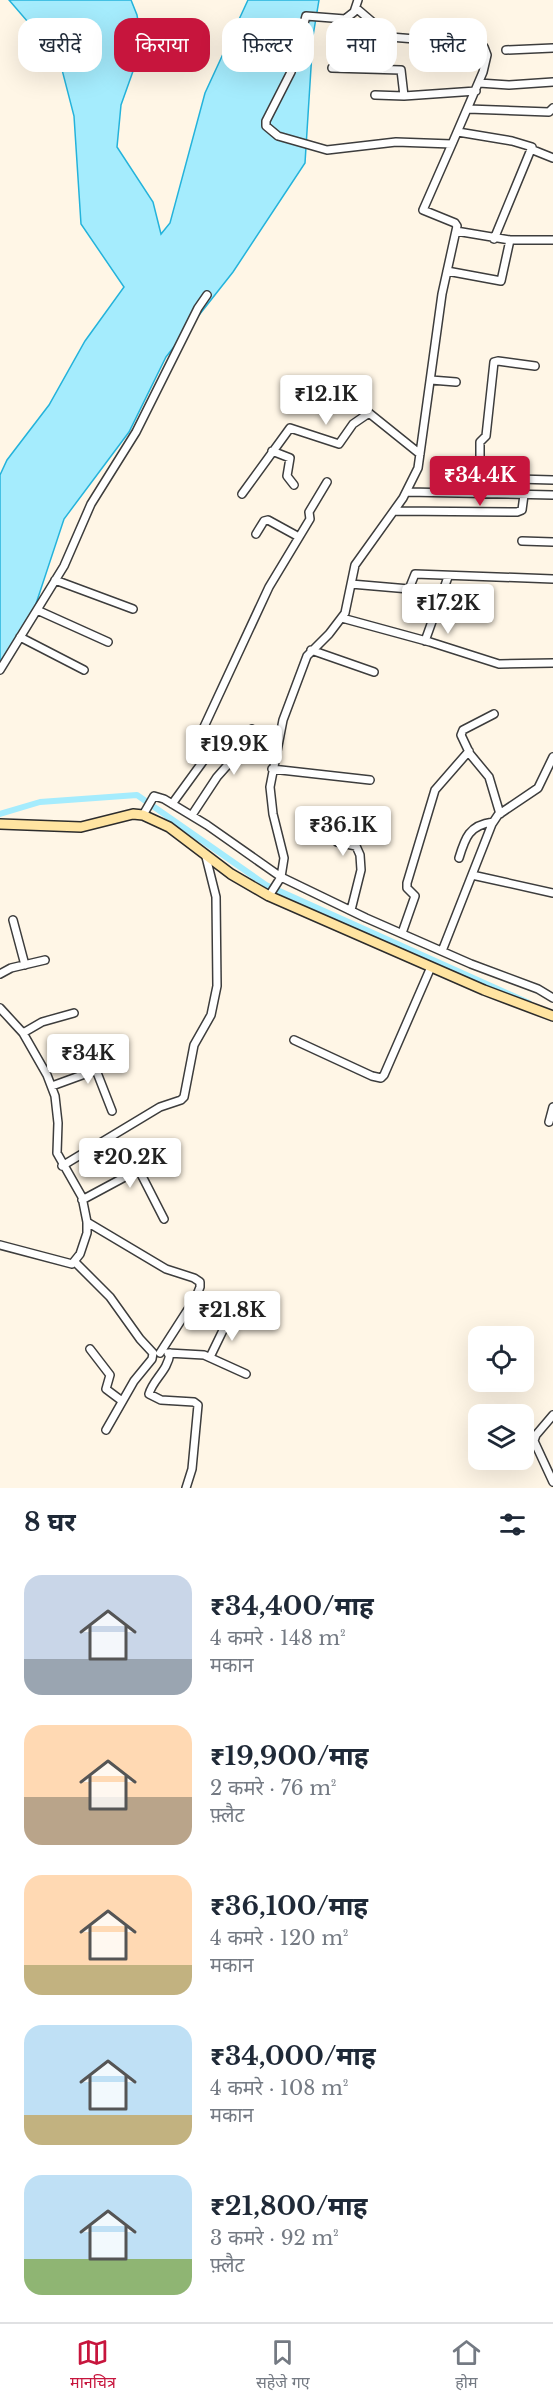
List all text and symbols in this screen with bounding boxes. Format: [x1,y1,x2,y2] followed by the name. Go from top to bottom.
[18,18,102,72] chip: खरीदें
[114,18,210,72] chip: किराया
[222,18,314,72] chip: फ़िल्टर
[326,18,397,72] chip: नया
[409,18,487,72] chip: फ़्लैट
[277,375,375,426] pin: ₹12.1K
[294,382,358,406] text: ₹12.1K
[431,456,529,507] pin: ₹34.4K
[444,463,516,487] text: ₹34.4K
[399,584,497,635] pin: ₹17.2K
[416,591,480,615] text: ₹17.2K
[185,725,283,776] pin: ₹19.9K
[200,732,268,756] text: ₹19.9K
[294,806,392,857] pin: ₹36.1K
[309,813,377,837] text: ₹36.1K
[52,1034,124,1085] pin: ₹34K
[61,1041,115,1065] text: ₹34K
[81,1138,179,1189] pin: ₹20.2K
[93,1145,167,1169] text: ₹20.2K
[183,1291,281,1342] pin: ₹21.8K
[198,1298,266,1322] text: ₹21.8K
[468,1326,534,1470] map controls
[468,1326,534,1392] button: locate
[468,1404,534,1470] button: layers
[24,1506,76,1538] text: 8 घर
[496,1508,529,1541] icon: filters
[210,1590,374,1622] text: ₹34,400/माह
[72,1599,144,1671] icon: home
[210,1626,346,1650] text: 4 कमरे · 148 m²
[210,1653,254,1677] text: मकान
[210,1740,368,1772] text: ₹19,900/माह
[72,1749,144,1821] icon: home
[210,1776,337,1800] text: 2 कमरे · 76 m²
[210,1803,245,1827] text: फ़्लैट
[210,1890,368,1922] text: ₹36,100/माह
[72,1899,144,1971] icon: home
[210,1926,349,1950] text: 4 कमरे · 120 m²
[210,1953,254,1977] text: मकान
[210,2040,376,2072] text: ₹34,000/माह
[72,2049,144,2121] icon: home
[210,2076,348,2100] text: 4 कमरे · 108 m²
[210,2103,254,2127] text: मकान
[210,2190,367,2222] text: ₹21,800/माह
[72,2199,144,2271] icon: home
[210,2226,339,2250] text: 3 कमरे · 92 m²
[210,2253,245,2277] text: फ़्लैट
[70,2336,116,2395] tab: मानचित्र
[256,2336,310,2395] tab: सहेजे गए
[450,2336,483,2395] tab: होम

